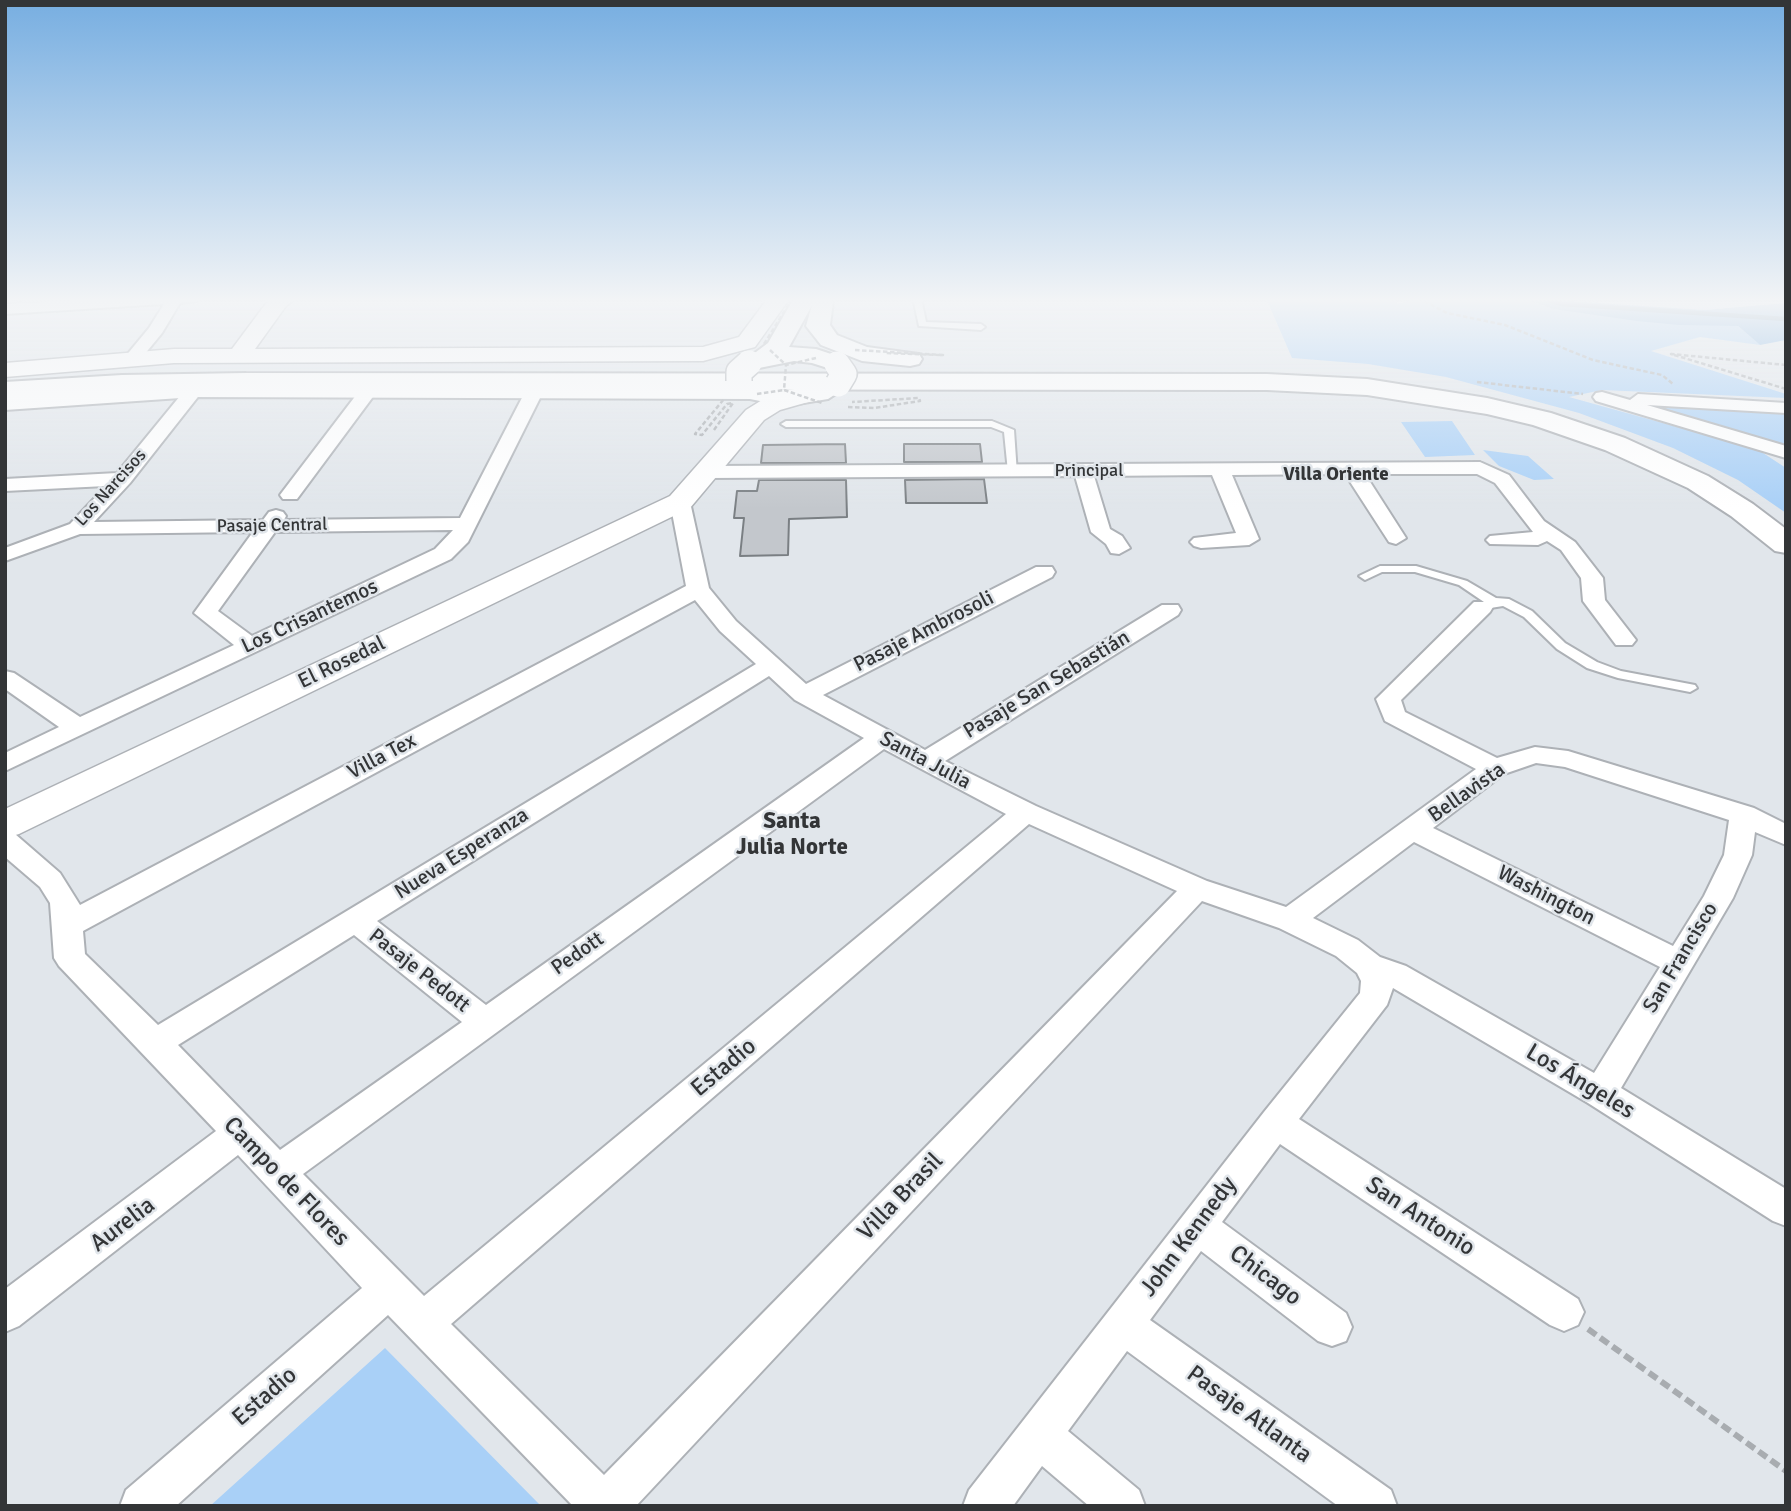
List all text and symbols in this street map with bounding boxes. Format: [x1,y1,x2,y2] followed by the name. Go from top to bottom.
[71,445,151,531] street label: Los Narcisos
[1054,460,1124,482] street label: Principal
[1283,464,1389,486] district label: Villa Oriente
[216,514,328,538] street label: Pasaje Central
[238,574,382,660] street label: Los Crisantemos
[850,586,998,678] street label: Pasaje Ambrosoli
[959,625,1135,745] street label: Pasaje San Sebastián
[294,631,390,695] street label: El Rosedal
[875,726,975,796] street label: Santa Julia
[343,729,421,785] street label: Villa Tex
[1424,757,1510,829] street label: Bellavista
[390,803,534,905] street label: Nueva Esperanza
[736,808,848,862] district label: Santa Julia Norte
[1493,861,1599,931] street label: Washington
[1638,898,1724,1018] street label: San Francisco
[363,924,475,1018] street label: Pasaje Pedott
[547,927,609,981] street label: Pedott
[686,1032,762,1104] street label: Estadio
[1520,1038,1640,1126] street label: Los Ángeles
[217,1111,355,1253] street label: Campo de Flores
[852,1147,950,1247] street label: Villa Brasil
[1135,1171,1243,1303] street label: John Kennedy
[1360,1171,1480,1263] street label: San Antonio
[85,1191,161,1259] street label: Aurelia
[1223,1240,1307,1312] street label: Chicago
[1181,1360,1317,1470] street label: Pasaje Atlanta
[227,1361,303,1433] street label: Estadio

